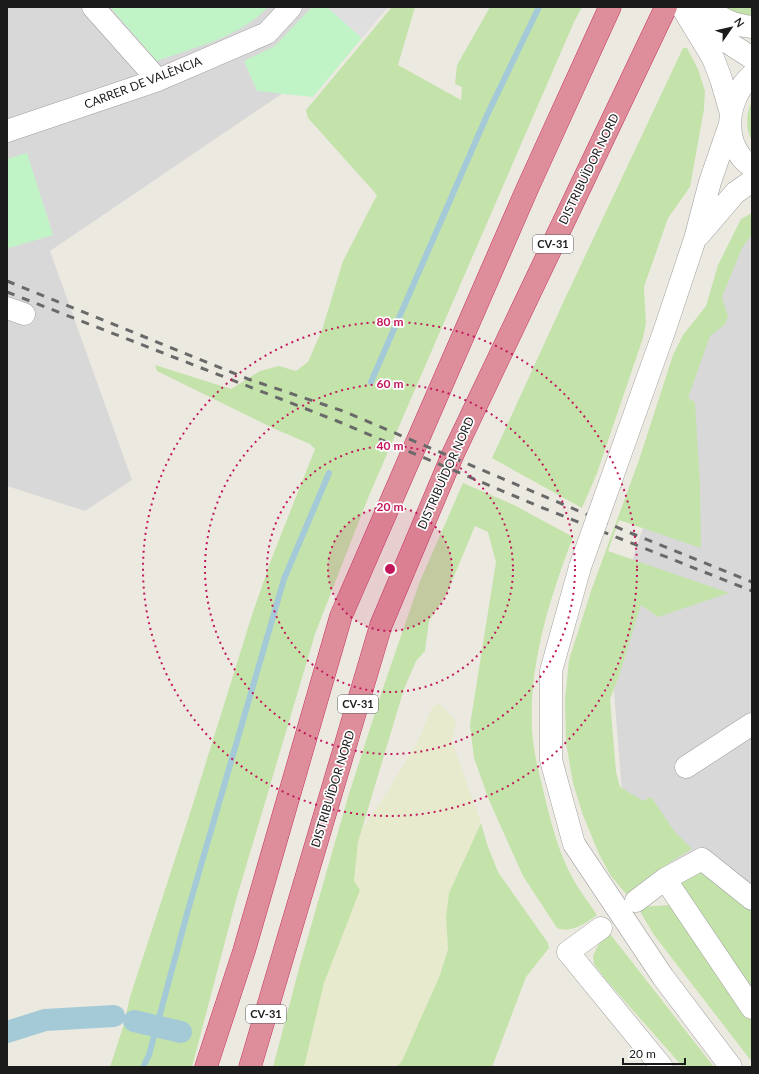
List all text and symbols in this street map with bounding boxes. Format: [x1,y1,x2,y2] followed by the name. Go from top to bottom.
[711,8,751,48] north arrow
[732,15,747,29] text: N
[82,53,205,112] street label: CARRER DE VALÈNCIA
[555,111,622,227] street label: DISTRIBUÏDOR NORD
[533,235,573,253] road number: CV-31
[377,314,403,329] text: 80 m
[377,376,403,391] text: 60 m
[414,414,477,531] street label: DISTRIBUÏDOR NORD
[377,438,403,453] text: 40 m
[377,499,403,514] text: 20 m
[383,562,397,576] centre of rings
[338,695,378,713] road number: CV-31
[308,728,357,849] street label: DISTRIBUÏDOR NORD
[246,1005,286,1023] road number: CV-31
[623,1040,685,1066] scale bar
[629,1046,656,1061] text: 20 m

